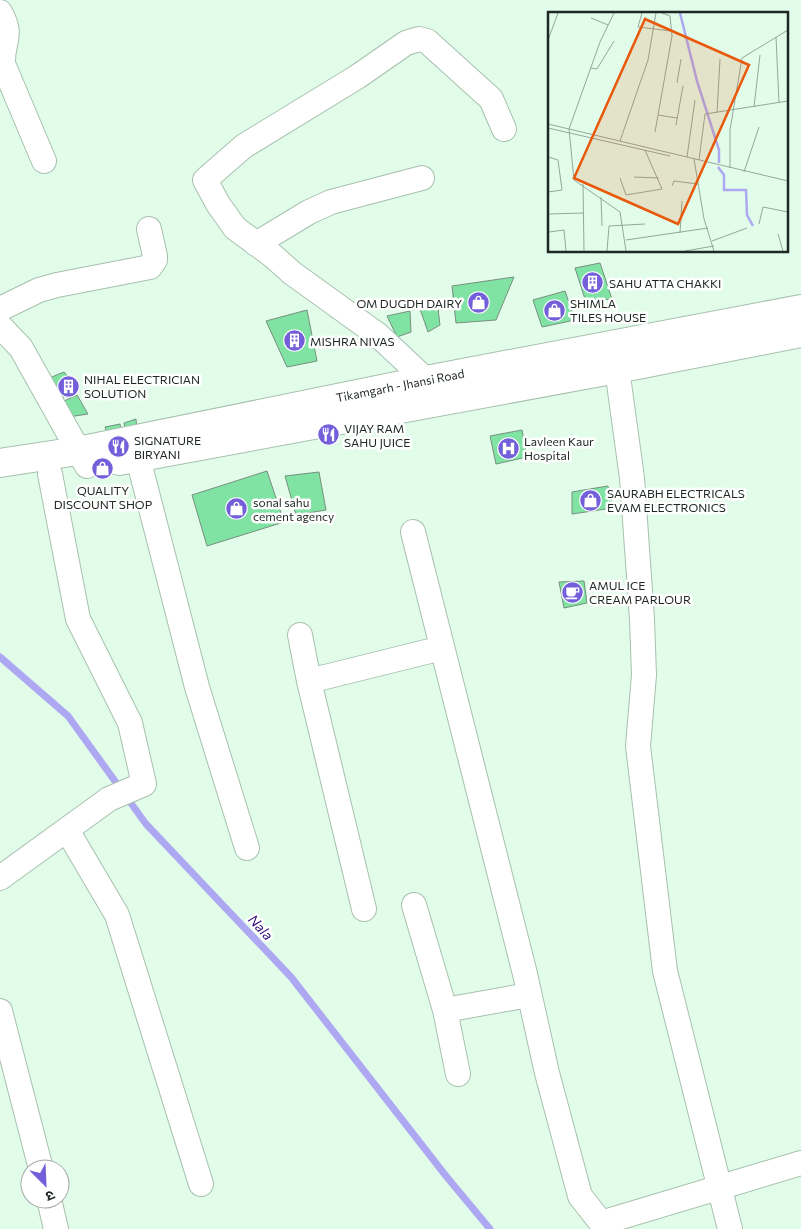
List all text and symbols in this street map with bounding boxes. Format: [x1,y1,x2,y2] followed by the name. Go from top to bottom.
[548,12,788,252] inset map
[581,271,605,295] building icon: SAHU ATTA CHAKKI
[609,276,721,290] place label: SAHU ATTA CHAKKI
[466,291,490,315] shop icon: OM DUGDH DAIRY
[356,296,462,310] place label: OM DUGDH DAIRY
[570,296,646,324] place label: SHIMLA TILES HOUSE
[542,298,566,322] shop icon: SHIMLA TILES HOUSE
[282,329,306,353] building icon: MISHRA NIVAS
[310,334,395,348] place label: MISHRA NIVAS
[335,366,466,405] street label: Tikamgarh - Jhansi Road
[84,372,200,400] place label: NIHAL ELECTRICIAN SOLUTION
[56,374,80,398] building icon: NIHAL ELECTRICIAN SOLUTION
[344,421,410,450] place label: VIJAY RAM SAHU JUICE
[316,423,340,447] restaurant icon: VIJAY RAM SAHU JUICE
[134,433,201,461] place label: SIGNATURE BIRYANI
[524,434,594,462] place label: Lavleen Kaur Hospital
[106,435,130,459] restaurant icon: SIGNATURE BIRYANI
[496,436,520,460] hospital icon: Lavleen Kaur Hospital
[91,457,115,481] shop icon: QUALITY DISCOUNT SHOP
[54,483,153,511] place label: QUALITY DISCOUNT SHOP
[607,486,745,514] place label: SAURABH ELECTRICALS EVAM ELECTRONICS
[579,488,603,512] shop icon: SAURABH ELECTRICALS EVAM ELECTRONICS
[253,495,334,523] place label: sonal sahu cement agency
[225,497,249,521] shop icon: sonal sahu cement agency
[589,578,691,606] place label: AMUL ICE CREAM PARLOUR
[561,580,585,604] cafe icon: AMUL ICE CREAM PARLOUR
[245,911,277,943] water label: Nala
[20,1159,70,1209] north arrow
[43,1187,58,1206] text: उ

